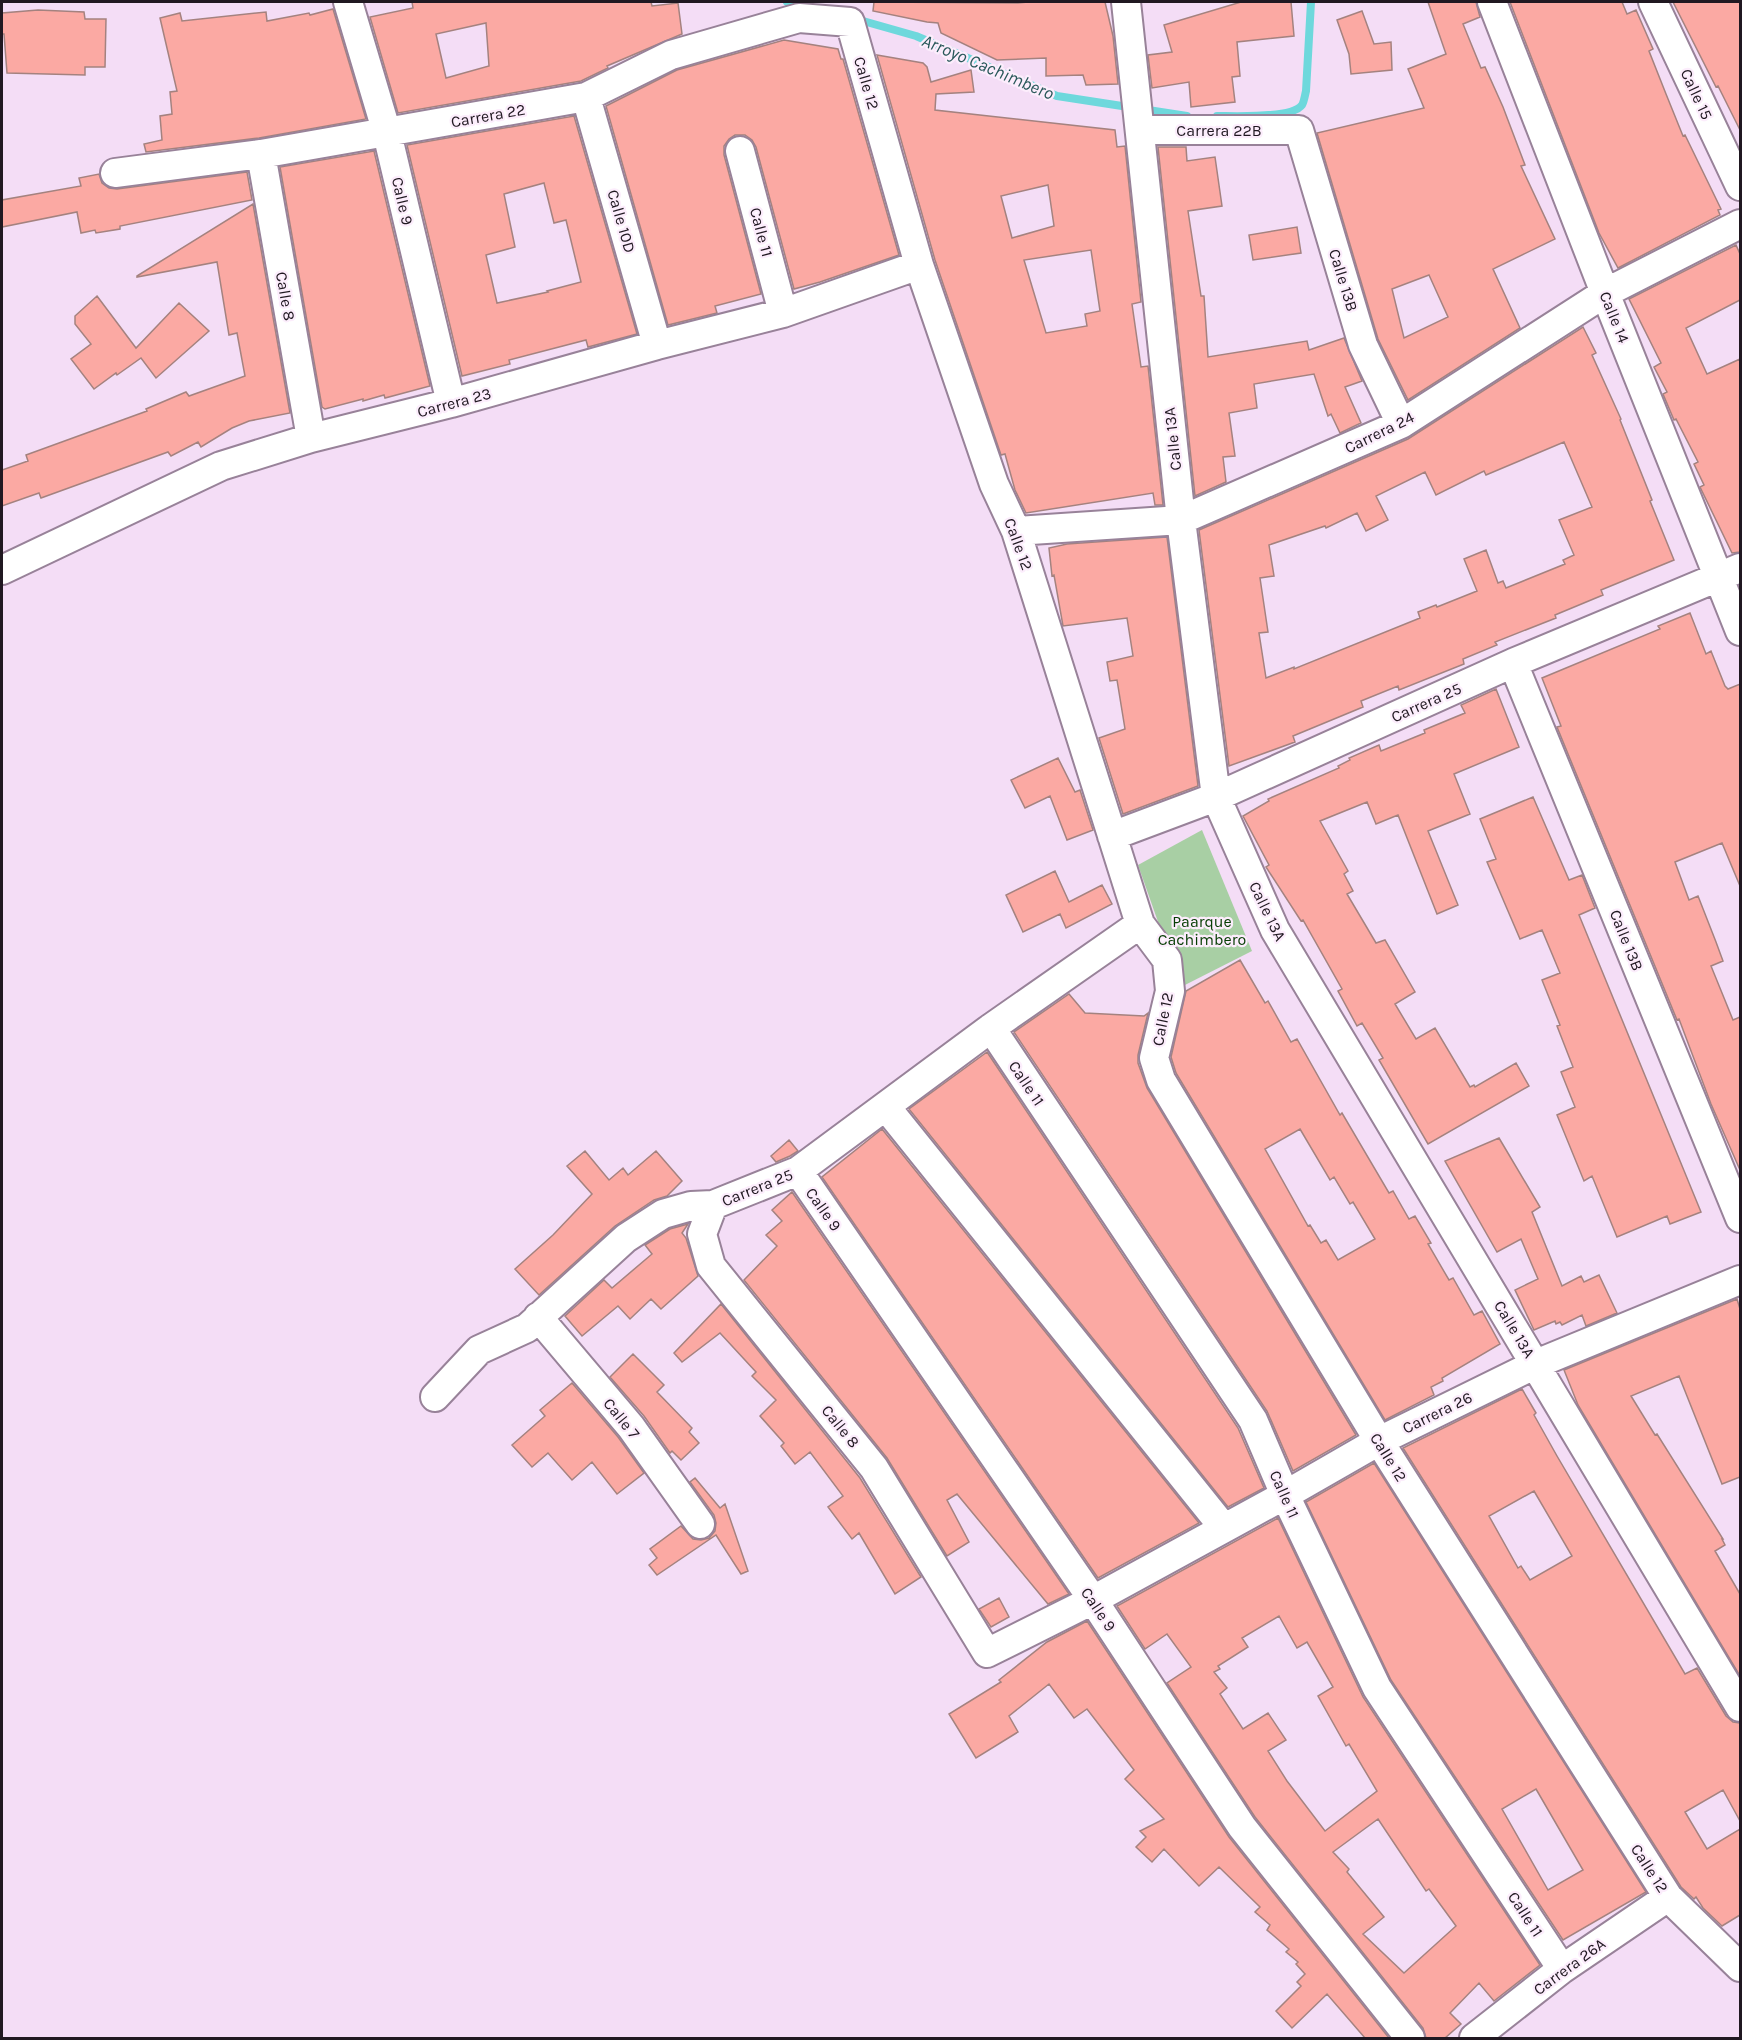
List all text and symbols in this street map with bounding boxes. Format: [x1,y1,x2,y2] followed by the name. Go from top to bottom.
[919,29,1057,105] water label: Arroyo Cachimbero
[850,54,883,112] street label: Calle 12
[1677,66,1717,123] street label: Calle 15
[449,100,527,131] street label: Carrera 22
[1176,121,1262,140] street label: Carrera 22B
[388,175,417,227] street label: Calle 9
[603,187,640,255] street label: Calle 10D
[746,205,777,259] street label: Calle 11
[1325,247,1362,314] street label: Calle 13B
[272,270,299,322] street label: Calle 8
[1596,289,1633,346] street label: Calle 14
[415,384,493,421] street label: Carrera 23
[1160,406,1185,472] street label: Calle 13A
[1341,407,1417,457] street label: Carrera 24
[1000,515,1037,573] street label: Calle 12
[1388,679,1464,726] street label: Carrera 25
[1245,879,1290,944] street label: Calle 13A
[1606,907,1647,974] street label: Calle 13B
[1158,912,1246,949] park label: Paarque Cachimbero
[1148,991,1177,1047] street label: Calle 12
[1005,1057,1048,1109] street label: Calle 11
[719,1165,796,1210] street label: Carrera 25
[802,1184,845,1235] street label: Calle 9
[1490,1297,1539,1361] street label: Calle 13A
[1399,1387,1475,1437] street label: Carrera 26
[599,1394,644,1443] street label: Calle 7
[818,1401,864,1452] street label: Calle 8
[1366,1429,1411,1485] street label: Calle 12
[1266,1467,1303,1521] street label: Calle 11
[1077,1584,1120,1635] street label: Calle 9
[1627,1840,1672,1896] street label: Calle 12
[1504,1888,1547,1940] street label: Calle 11
[1530,1934,1609,1999] street label: Carrera 26A

